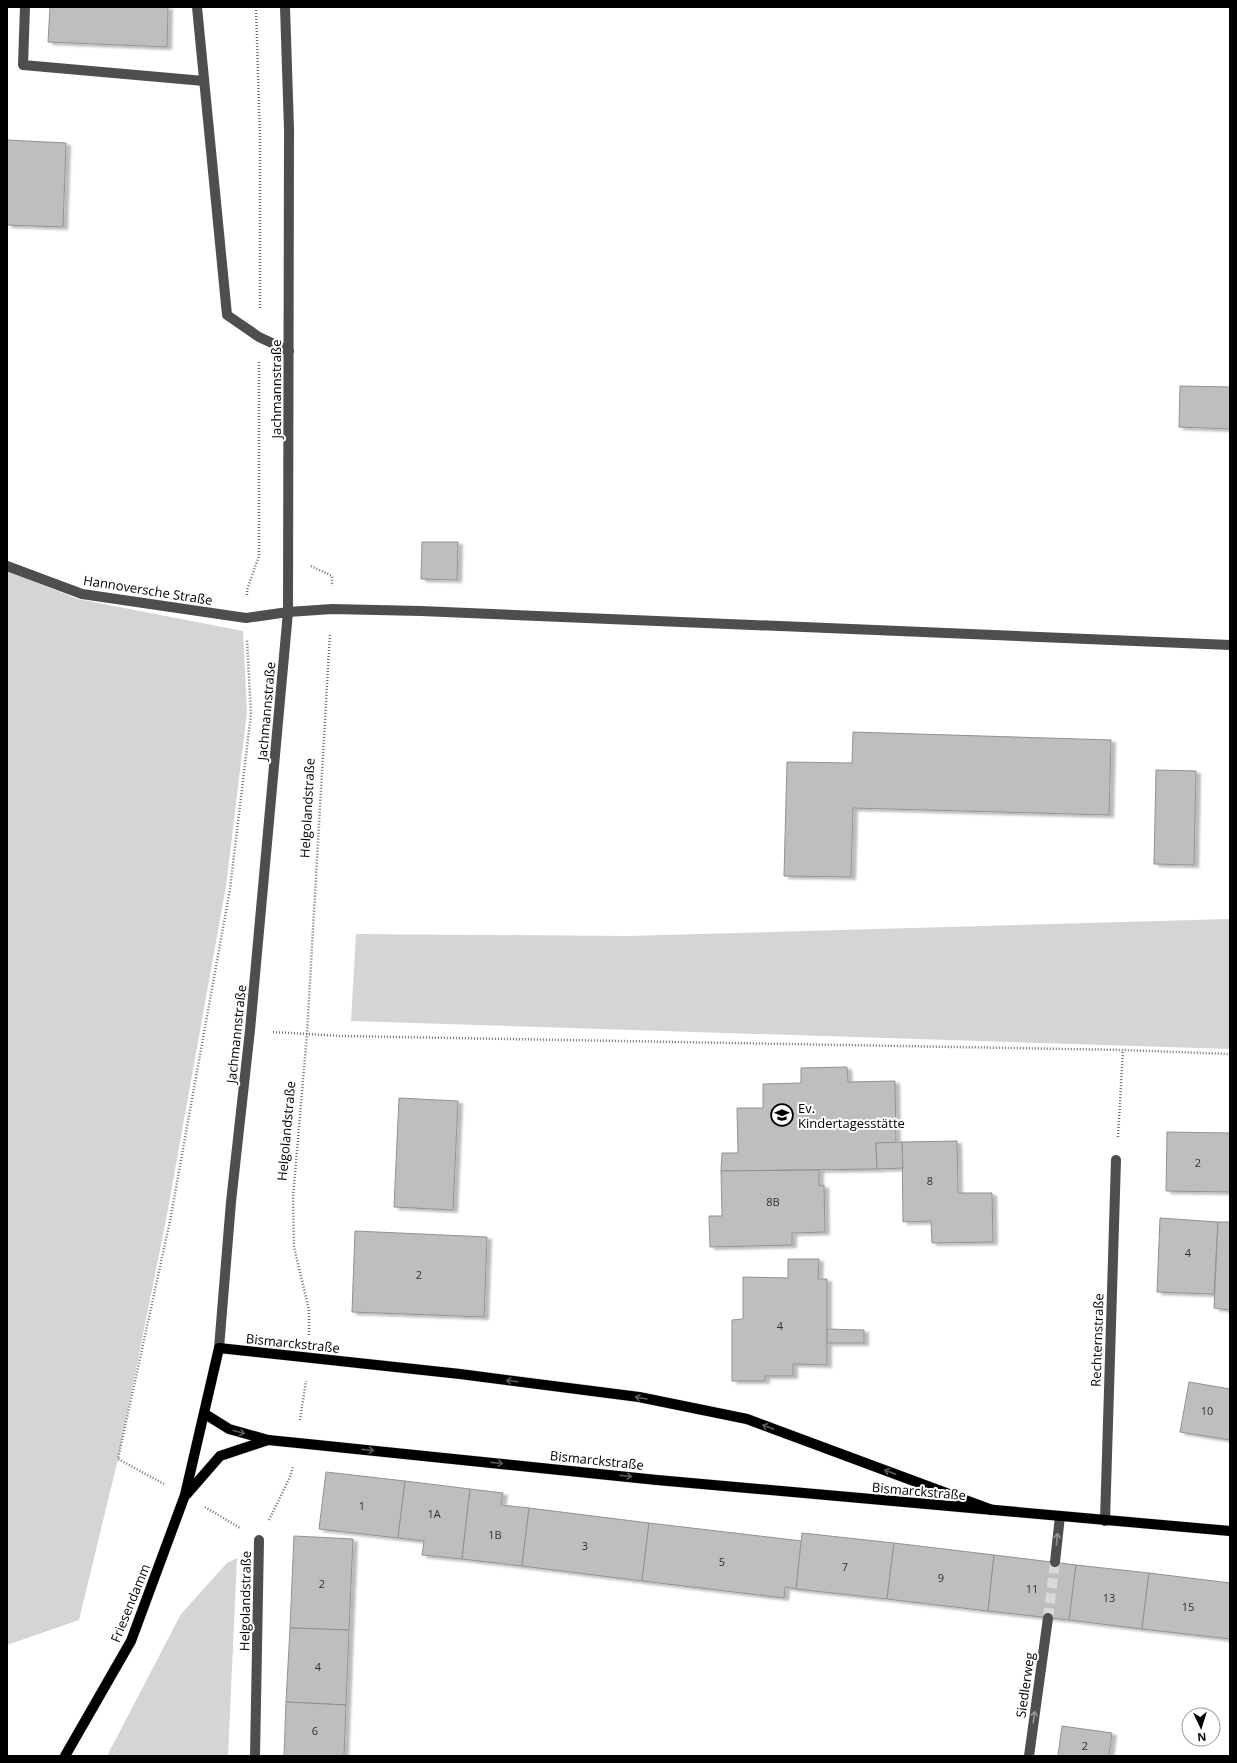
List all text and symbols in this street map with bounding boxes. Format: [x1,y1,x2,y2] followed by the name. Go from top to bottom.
[267,340,285,440] street label: Jachmannstraße
[82,571,214,609] street label: Hannoversche Straße
[253,661,279,763] street label: Jachmannstraße
[295,757,319,859] street label: Helgolandstraße
[222,984,250,1086] street label: Jachmannstraße
[273,1080,299,1182] street label: Helgolandstraße
[798,1099,905,1132] place label: Ev. Kindertagesstätte
[769,1102,795,1128] school or university icon: Ev. Kindertagesstätte
[1195,1155,1201,1170] house number: 2
[927,1173,933,1188] house number: 8
[766,1194,780,1209] house number: 8B
[1185,1245,1192,1260] house number: 4
[416,1267,422,1282] house number: 2
[1086,1293,1108,1387] street label: Rechternstraße
[777,1318,784,1333] house number: 4
[245,1329,341,1357] street label: Bismarckstraße
[506,1377,519,1385] one-way arrow
[635,1394,648,1402] one-way arrow
[1201,1403,1213,1418] house number: 10
[762,1422,774,1430] one-way arrow
[233,1428,246,1436] one-way arrow
[549,1446,645,1474] street label: Bismarckstraße
[361,1447,374,1454] one-way arrow
[490,1460,503,1467] one-way arrow
[884,1467,896,1475] one-way arrow
[619,1473,632,1480] one-way arrow
[871,1478,967,1504] street label: Bismarckstraße
[359,1498,365,1513] house number: 1
[427,1506,441,1521] house number: 1A
[488,1527,502,1542] house number: 1B
[1054,1533,1061,1546] one-way arrow
[582,1538,588,1553] house number: 3
[235,1551,255,1651] street label: Helgolandstraße
[719,1554,725,1569] house number: 5
[842,1559,848,1574] house number: 7
[106,1561,154,1645] street label: Friesendamm
[938,1570,944,1585] house number: 9
[319,1576,325,1591] house number: 2
[1026,1581,1038,1596] house number: 11
[1103,1590,1115,1605] house number: 13
[1182,1599,1194,1614] house number: 15
[1011,1651,1039,1719] street label: Siedlerweg
[315,1659,322,1674] house number: 4
[1181,1707,1221,1747] north arrow
[1030,1711,1038,1724] one-way arrow
[312,1723,318,1738] house number: 6
[1197,1730,1207,1745] text: N
[1082,1738,1088,1753] house number: 2

